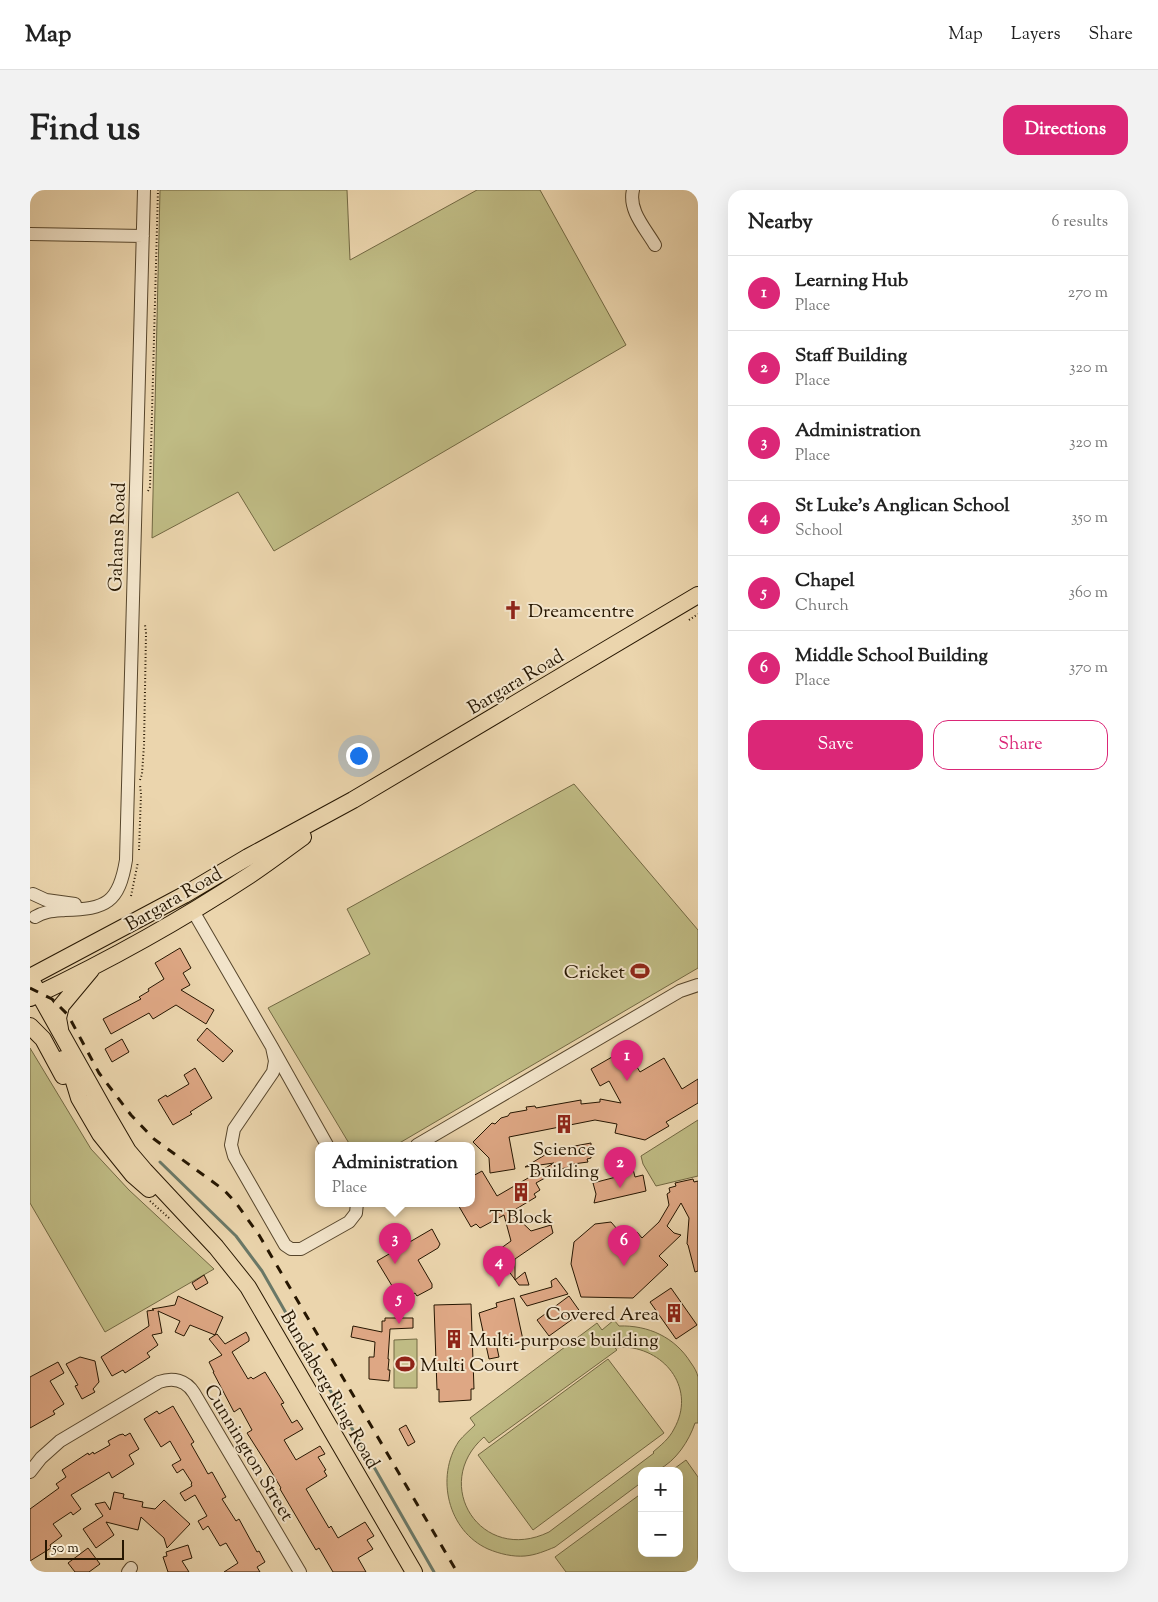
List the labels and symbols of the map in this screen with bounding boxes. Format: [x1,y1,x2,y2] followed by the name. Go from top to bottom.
[103,482,134,592] street label: Gahans Road
[502,599,524,621] church icon: Dreamcentre
[528,599,634,626] place label: Dreamcentre
[463,644,570,723] street label: Bargara Road
[346,743,372,769] your location
[121,861,228,939] street label: Bargara Road
[564,960,626,987] place label: Cricket
[629,960,651,982] sports icon: Cricket
[611,1040,643,1081] pin: 1
[553,1113,575,1135] building icon: Science Building
[529,1137,599,1186] place label: Science Building
[604,1147,636,1188] pin: 2
[510,1181,532,1203] building icon: T Block
[489,1205,553,1232] place label: T Block
[379,1223,411,1264] pin: 3
[608,1225,640,1266] pin: 6
[483,1246,515,1287] pin: 4
[383,1283,415,1324] pin: 5
[546,1302,659,1329] place label: Covered Area
[663,1302,685,1324] building icon: Covered Area
[272,1306,385,1475] street label: Bundaberg Ring Road
[443,1328,465,1350] building icon: Multi-purpose building
[469,1328,659,1355] place label: Multi-purpose building
[394,1353,416,1375] sports icon: Multi Court
[420,1353,519,1380] place label: Multi Court
[196,1380,300,1527] street label: Cunnington Street
[45,1537,124,1560] scale bar

